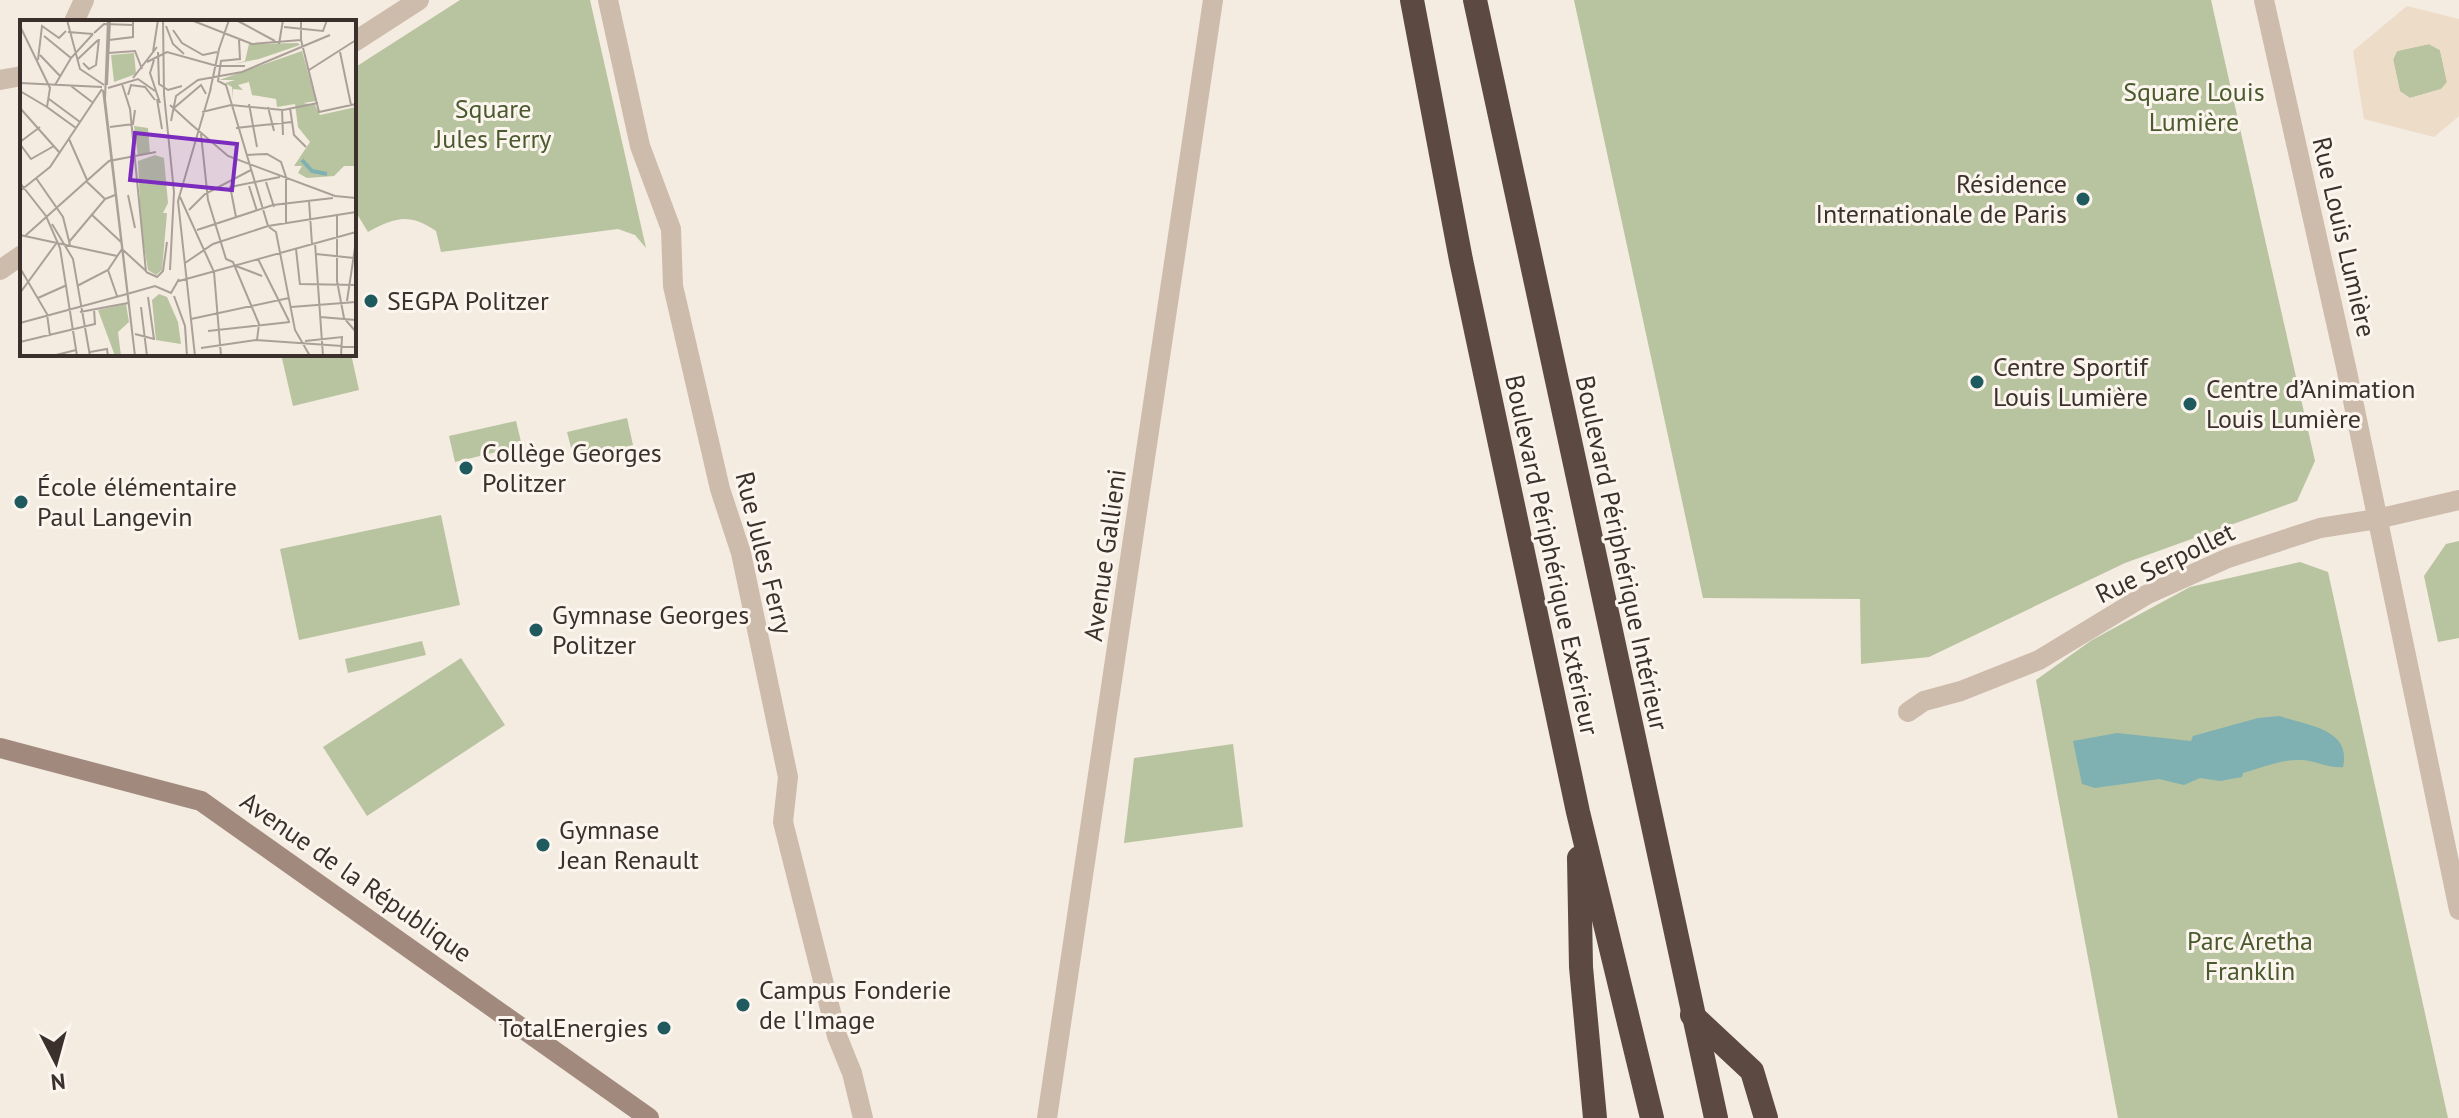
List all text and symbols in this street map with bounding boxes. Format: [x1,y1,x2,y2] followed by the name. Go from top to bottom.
[20,20,356,356] inset map
[2123,75,2265,138] park label: Square Louis Lumière
[434,92,551,155] park label: Square Jules Ferry
[2305,134,2384,340] street label: Rue Louis Lumière
[1816,167,2067,230] place label: Résidence Internationale de Paris
[2074,190,2092,208] marker: Résidence Internationale de Paris
[387,284,549,317] place label: SEGPA Politzer
[362,292,380,310] marker: SEGPA Politzer
[1993,350,2149,413] place label: Centre Sportif Louis Lumière
[1498,372,1607,738] street label: Boulevard Périphérique Extérieur
[1569,372,1676,734] street label: Boulevard Périphérique Intérieur
[2206,372,2415,435] place label: Centre d’Animation Louis Lumière
[1968,373,1986,391] marker: Centre Sportif Louis Lumière
[2181,395,2199,413] marker: Centre d’Animation Louis Lumière
[482,436,662,499] place label: Collège Georges Politzer
[457,459,475,477] marker: Collège Georges Politzer
[1076,467,1133,643] street label: Avenue Gallieni
[728,468,801,637] street label: Rue Jules Ferry
[37,470,237,533] place label: École élémentaire Paul Langevin
[12,493,30,511] marker: École élémentaire Paul Langevin
[2090,515,2240,610] street label: Rue Serpollet
[552,598,749,661] place label: Gymnase Georges Politzer
[527,621,545,639] marker: Gymnase Georges Politzer
[234,784,478,969] street label: Avenue de la République
[558,813,699,876] place label: Gymnase Jean Renault
[534,836,552,854] marker: Gymnase Jean Renault
[2187,924,2313,987] park label: Parc Aretha Franklin
[759,973,951,1036] place label: Campus Fonderie de l'Image
[734,996,752,1014] marker: Campus Fonderie de l'Image
[498,1011,648,1044] place label: TotalEnergies
[655,1019,673,1037] marker: TotalEnergies
[16,1022,96,1102] north arrow
[49,1067,67,1097] text: N

